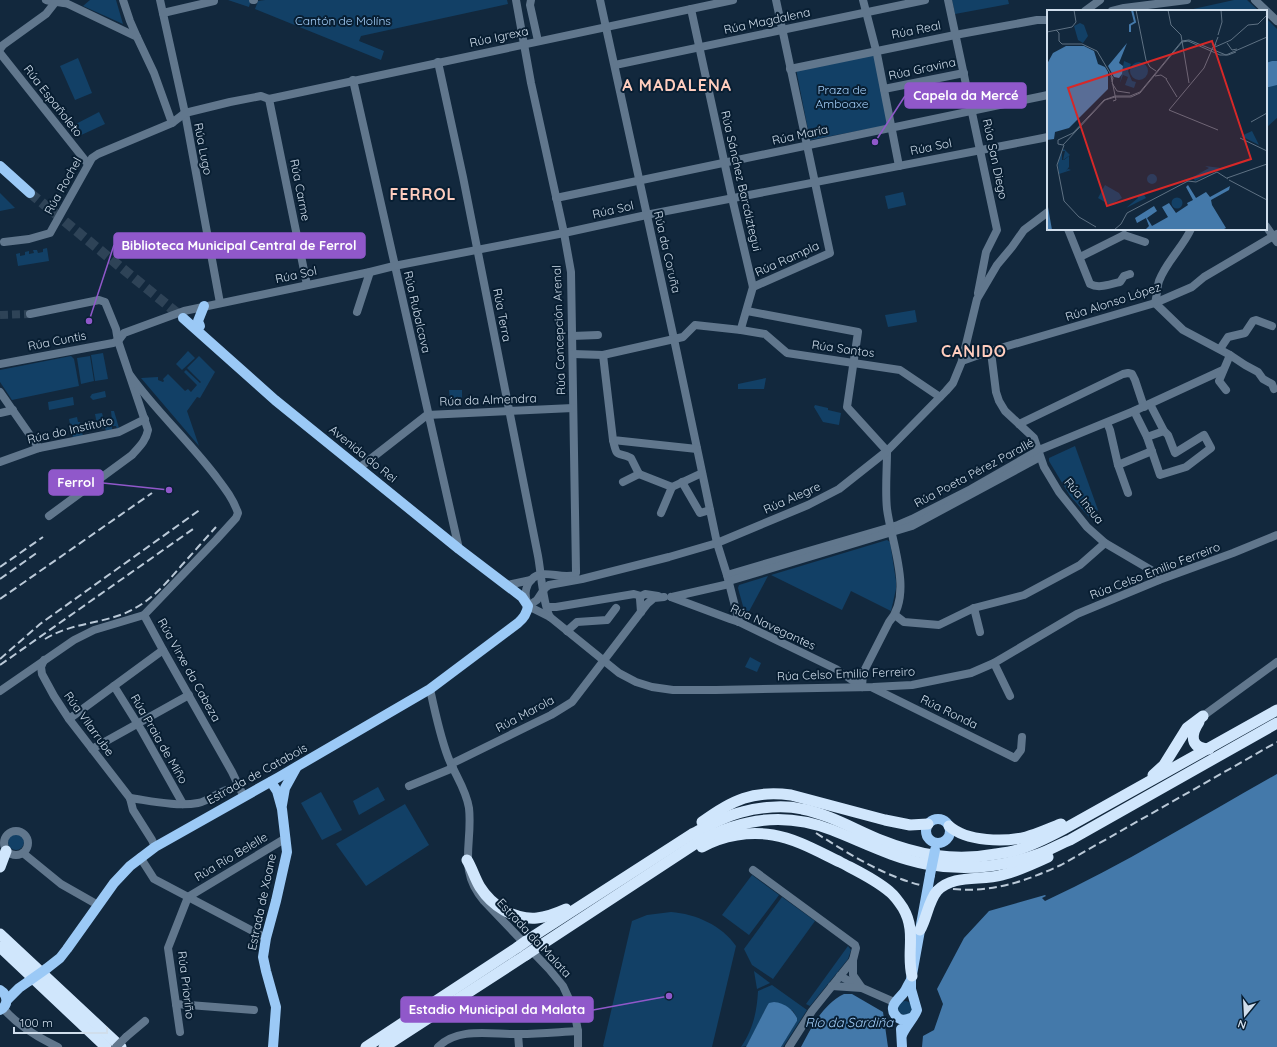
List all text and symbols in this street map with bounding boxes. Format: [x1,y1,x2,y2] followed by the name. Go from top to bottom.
[722,4,811,37] street label: Rúa Magdalena
[1047,10,1267,230] inset map
[295,13,391,28] park label: Cantón de Molíns
[890,17,942,42] street label: Rúa Real
[468,23,530,50] street label: Rúa Igrexa
[887,54,957,83] street label: Rúa Gravina
[21,62,86,140] street label: Rúa Españoleto
[622,75,732,95] district label: A MADALENA
[816,82,869,111] park label: Praza de Amboaxe
[905,83,1026,108] callout: Capela da Mercé
[913,87,1019,103] text: Capela da Mercé
[718,109,765,253] street label: Rúa Sánchez Barcáiztegui
[980,117,1011,201] street label: Rúa San Diego
[770,121,829,148] street label: Rúa María
[191,122,216,176] street label: Rúa Lugo
[909,135,953,158] street label: Rúa Sol
[41,155,84,217] street label: Rúa Rochel
[287,158,314,222] street label: Rúa Carme
[389,184,457,204] district label: FERROL
[591,197,635,222] street label: Rúa Sol
[651,209,684,294] street label: Rúa da Coruña
[114,233,365,258] callout: Biblioteca Municipal Central de Ferrol
[122,237,356,253] text: Biblioteca Municipal Central de Ferrol
[752,238,821,279] street label: Rúa Rampla
[274,263,318,286] street label: Rúa Sol
[549,265,568,395] street label: Rúa Concepción Arenal
[401,269,434,355] street label: Rúa Rubalcava
[1063,279,1163,324] street label: Rúa Alonso López
[490,287,515,343] street label: Rúa Terra
[26,327,88,354] street label: Rúa Cuntis
[811,337,876,360] street label: Rúa Santos
[941,341,1007,361] district label: CANIDO
[439,390,537,409] street label: Rúa da Almendra
[26,412,114,447] street label: Rúa do Instituto
[326,422,400,486] street label: Avenida do Rei
[911,435,1036,510] street label: Rúa Poeta Pérez Parallé
[49,470,103,495] callout: Ferrol
[57,474,95,490] text: Ferrol
[1061,475,1108,527] street label: Rúa Insua
[761,478,823,517] street label: Rúa Alegre
[1088,539,1222,602] street label: Rúa Celso Emilio Ferreiro
[728,600,819,653] street label: Rúa Navegantes
[155,615,224,724] street label: Rúa Virxe da Cabeza
[777,664,915,683] street label: Rúa Celso Emilio Ferreiro
[61,689,118,759] street label: Rúa Vilarrube
[128,691,191,786] street label: Rúa Praia de Miño
[918,691,980,732] street label: Rúa Ronda
[493,692,557,735] street label: Rúa Marola
[204,740,310,807] street label: Estrada de Catabois
[191,829,270,884] street label: Rúa Río Belelle
[244,852,279,952] street label: Estrada de Xoane
[494,895,575,980] street label: Estrada da Malata
[175,950,198,1020] street label: Rúa Prioriño
[1225,995,1265,1035] north arrow
[401,997,593,1022] callout: Estadio Municipal da Malata
[409,1001,585,1017] text: Estadio Municipal da Malata
[14,1009,107,1035] scale bar
[805,1014,894,1030] water label: Río da Sardiña
[20,1015,53,1030] text: 100 m
[1236,1017,1248,1032] text: N

